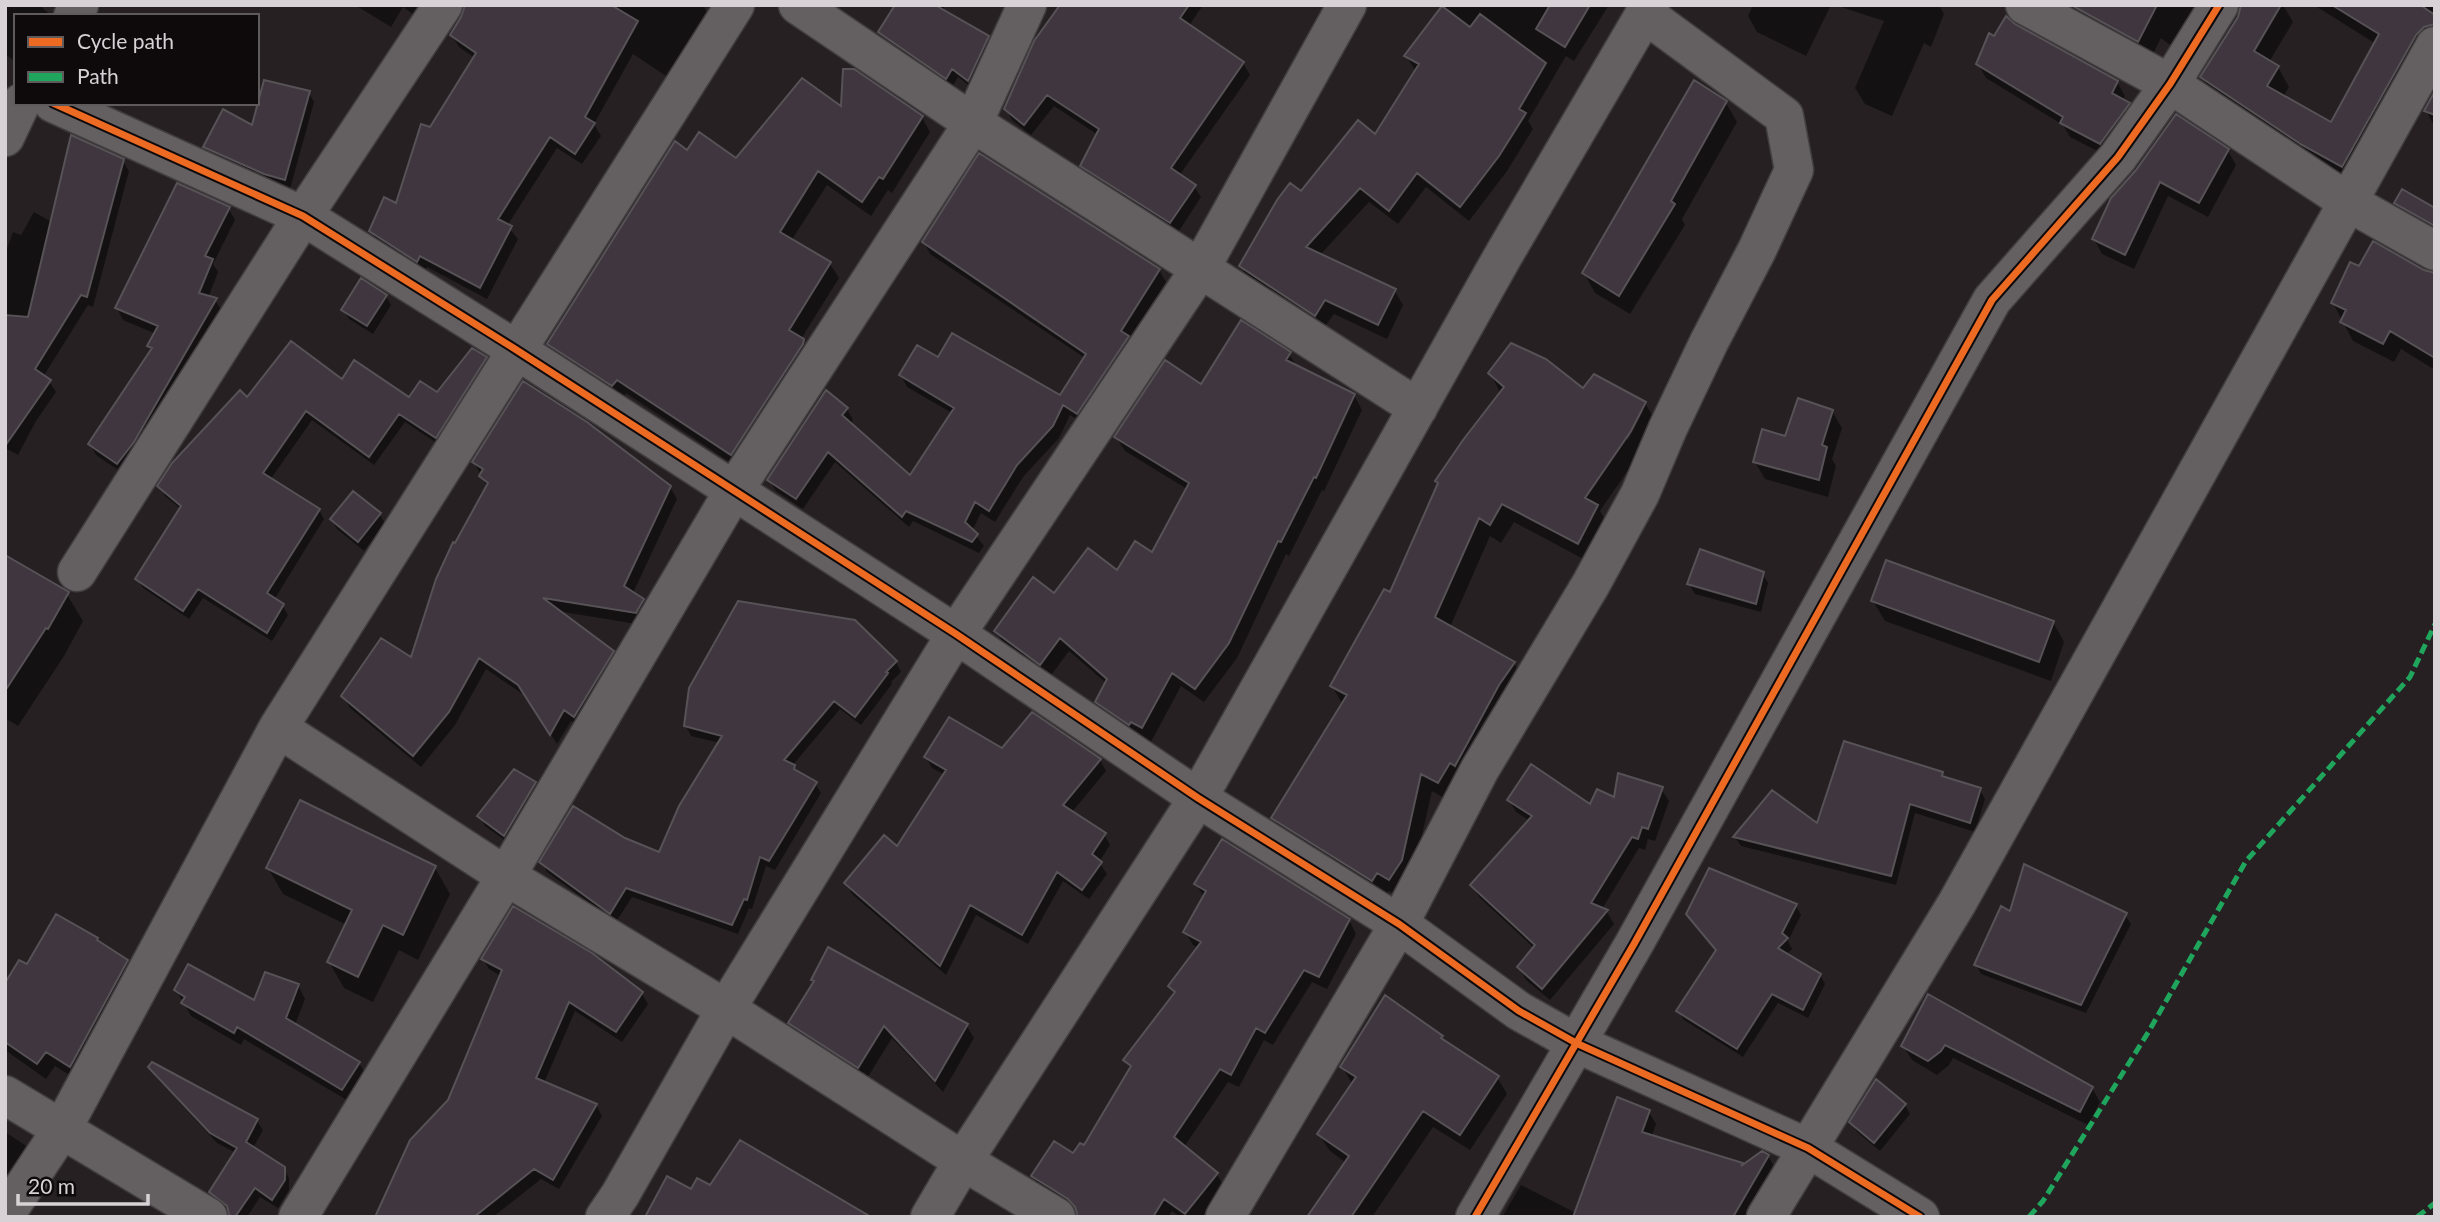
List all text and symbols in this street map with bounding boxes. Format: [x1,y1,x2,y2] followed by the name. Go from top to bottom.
[14,14,259,105] legend
[77,28,174,53] text: Cycle path
[77,63,119,88] text: Path
[18,1162,147,1206] scale bar
[28,1173,75,1198] text: 20 m

